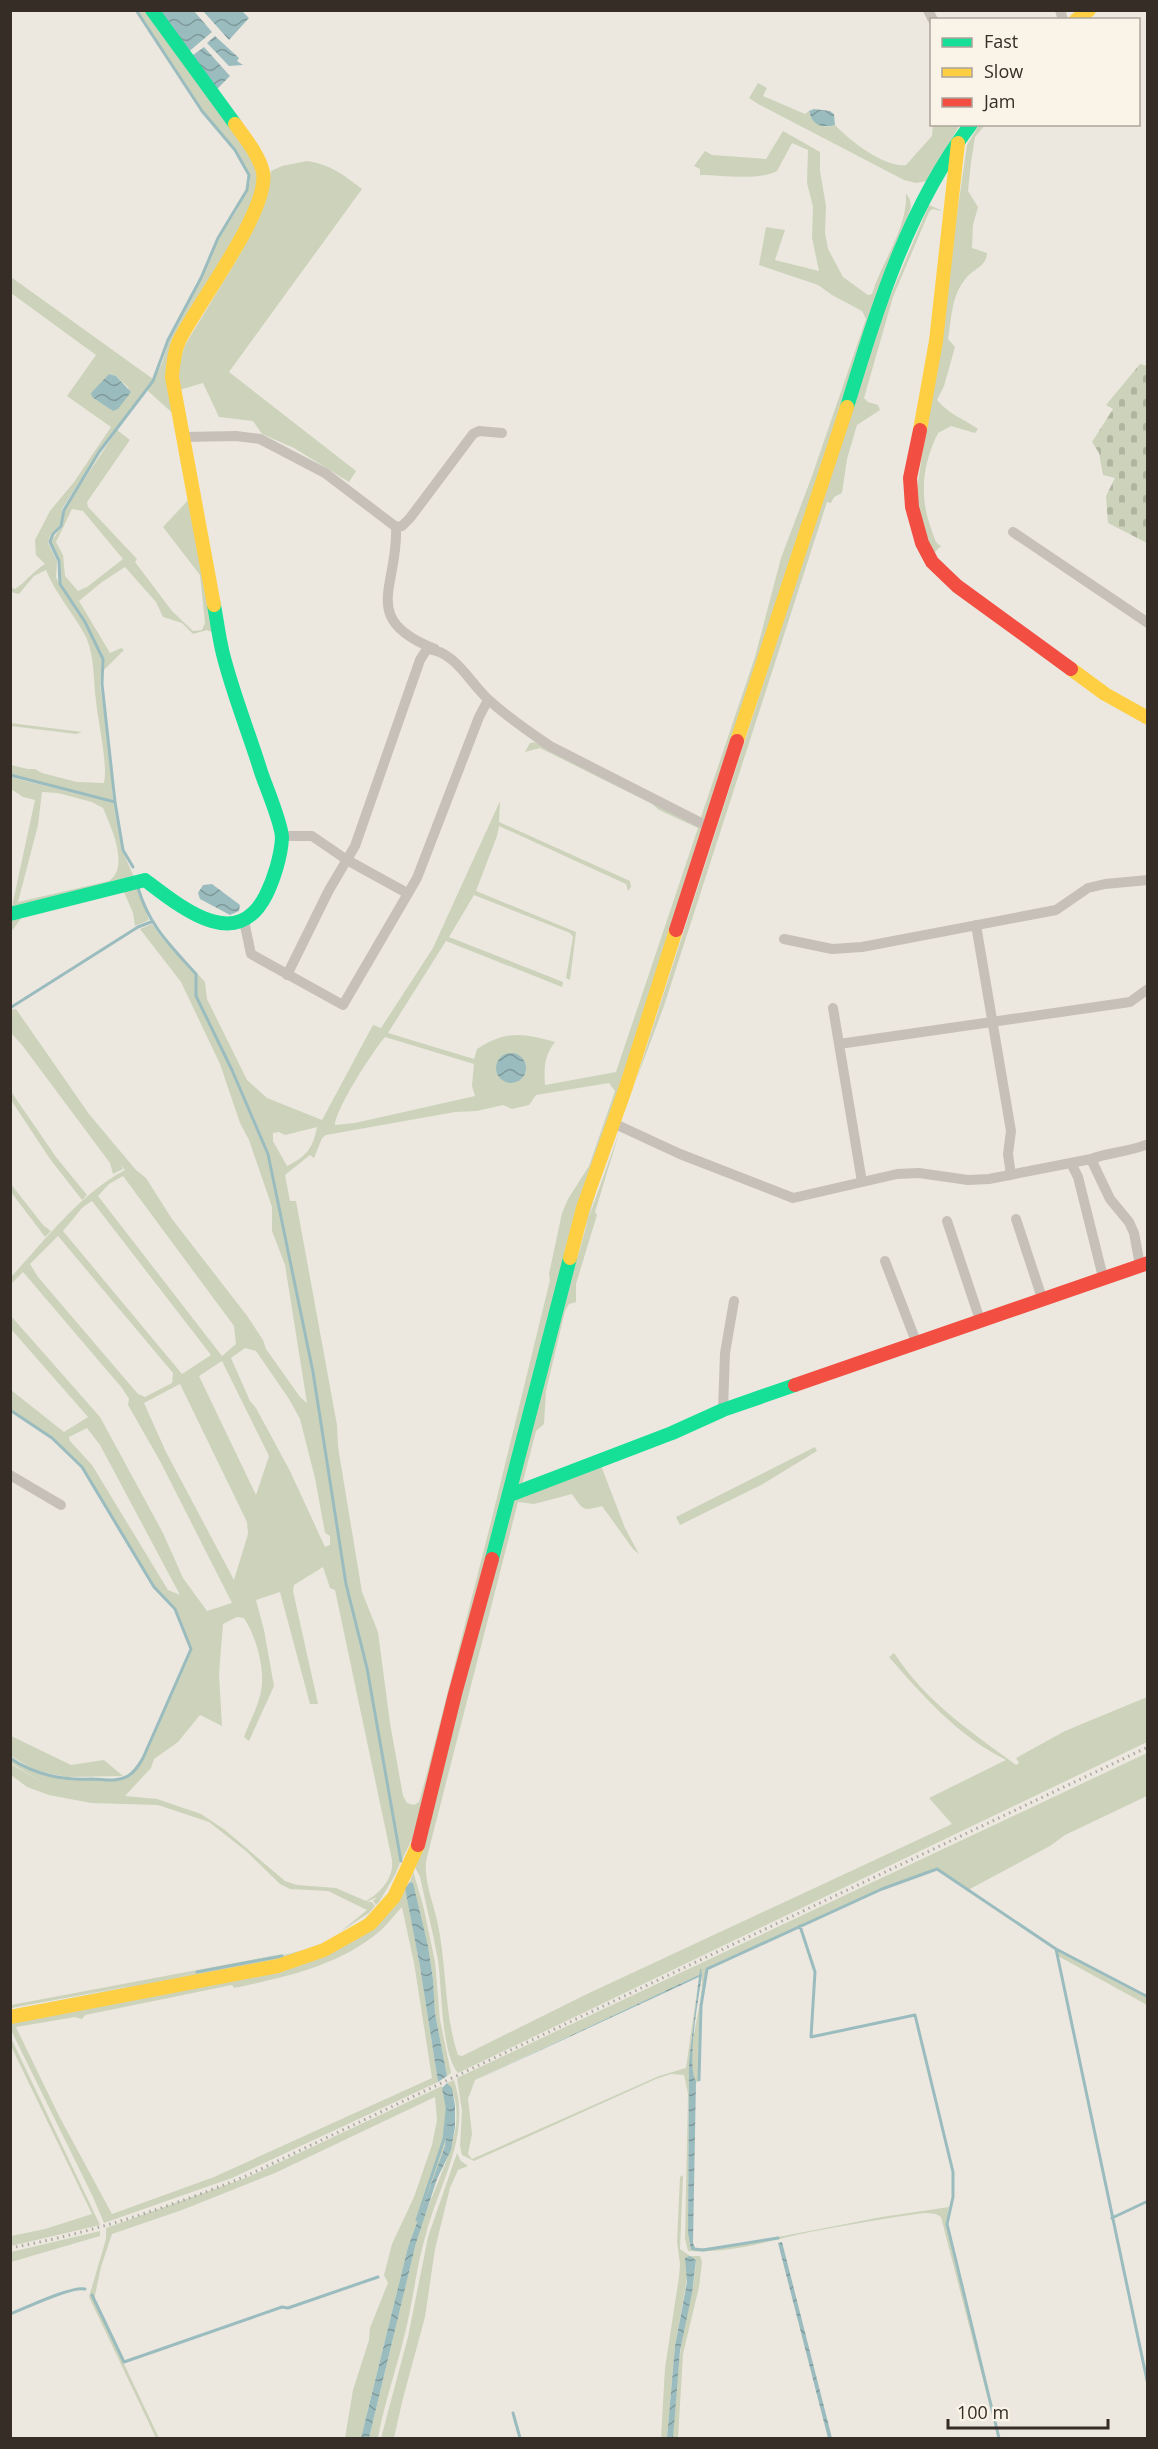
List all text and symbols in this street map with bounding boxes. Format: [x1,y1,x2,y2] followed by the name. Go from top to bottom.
[930,18,1140,126] legend
[984,29,1018,53] text: Fast
[984,59,1023,83] text: Slow
[982,89,1016,113] text: Jam
[948,2392,1108,2430] scale bar
[957,2400,1009,2424] text: 100 m

